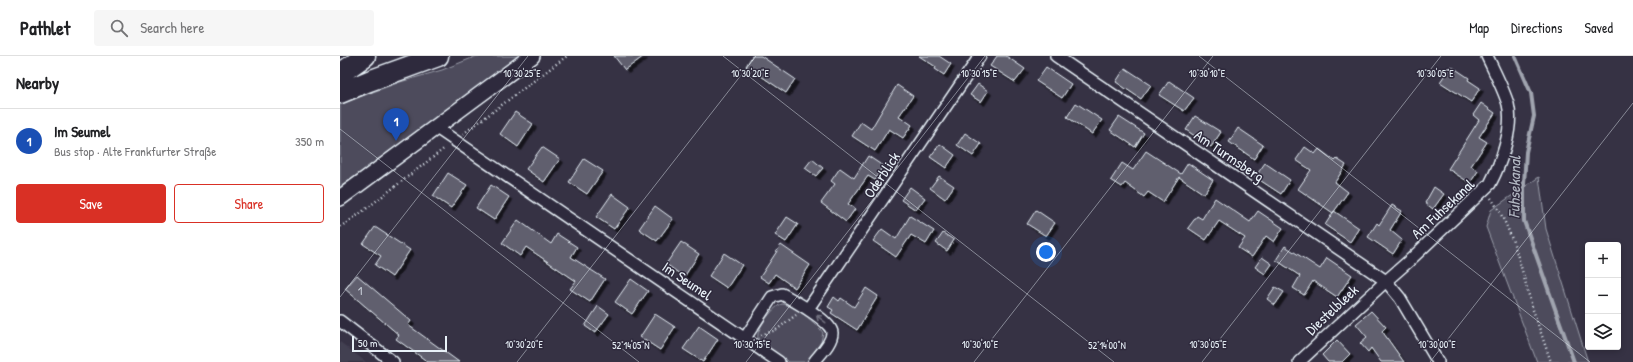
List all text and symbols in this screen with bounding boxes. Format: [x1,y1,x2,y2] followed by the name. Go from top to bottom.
[94,10,374,46] search box
[20,15,70,41] text: Pathlet
[108,17,130,39] icon: search
[140,17,204,38] text: Search here
[1469,18,1489,37] text: Map
[1511,18,1562,37] text: Directions
[1584,18,1613,37] text: Saved
[503,67,541,80] text: 10°30'25"E
[731,67,769,80] text: 10°30'20"E
[961,67,998,80] text: 10°30'15"E
[1189,67,1226,80] text: 10°30'10"E
[1416,67,1454,80] text: 10°30'05"E
[16,71,59,94] text: Nearby
[383,108,409,141] pin: 1
[54,121,110,142] text: Im Seumel
[1190,124,1269,187] street label: Am Turmsberg
[27,132,31,150] text: 1
[295,132,324,150] text: 350 m
[54,142,216,160] text: Bus stop · Alte Frankfurter Straße
[858,147,905,202] street label: Oderblick
[1502,155,1526,218] water label: Fuhsekanal
[1406,174,1479,243] street label: Am Fuhsekanal
[16,184,166,223] button: Save
[174,184,324,223] button: Share
[1036,242,1056,262] your location
[1585,242,1621,350] map controls
[1585,242,1621,278] button: +
[658,256,716,305] street label: Im Seumel
[1585,278,1621,314] button: −
[1300,280,1363,340] street label: Diestelbleek
[358,281,363,299] house number: 1
[1585,314,1621,350] button: layers
[815,315,826,324] one-way arrow
[352,334,447,353] scale bar
[358,336,378,350] text: 50 m
[505,338,543,351] text: 10°30'20"E
[734,338,771,351] text: 10°30'15"E
[962,338,999,351] text: 10°30'10"E
[1189,338,1227,351] text: 10°30'05"E
[1418,338,1456,351] text: 10°30'00"E
[612,339,650,352] text: 52°14'05"N
[1088,339,1126,352] text: 52°14'00"N

